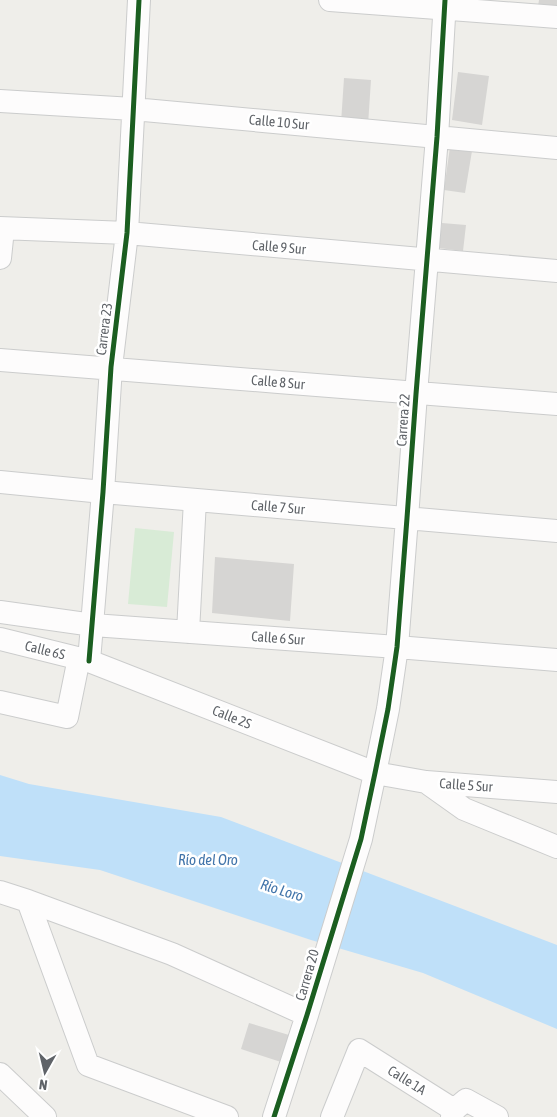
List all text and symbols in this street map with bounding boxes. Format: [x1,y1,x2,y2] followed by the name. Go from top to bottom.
[248,111,311,133] street label: Calle 10 Sur
[252,237,307,257] street label: Calle 9 Sur
[93,302,115,356] street label: Carrera 23
[251,372,306,392] street label: Calle 8 Sur
[393,393,413,447] street label: Carrera 22
[251,497,306,517] street label: Calle 7 Sur
[251,628,306,648] street label: Calle 6 Sur
[23,637,67,663] street label: Calle 6S
[210,702,254,732] street label: Calle 2S
[439,775,494,795] street label: Calle 5 Sur
[178,851,238,868] water label: Río del Oro
[259,875,305,905] water label: Río Loro
[292,947,322,1003] street label: Carrera 20
[20,1047,70,1097] north arrow
[385,1062,429,1098] street label: Calle 1A
[38,1076,48,1093] text: N

